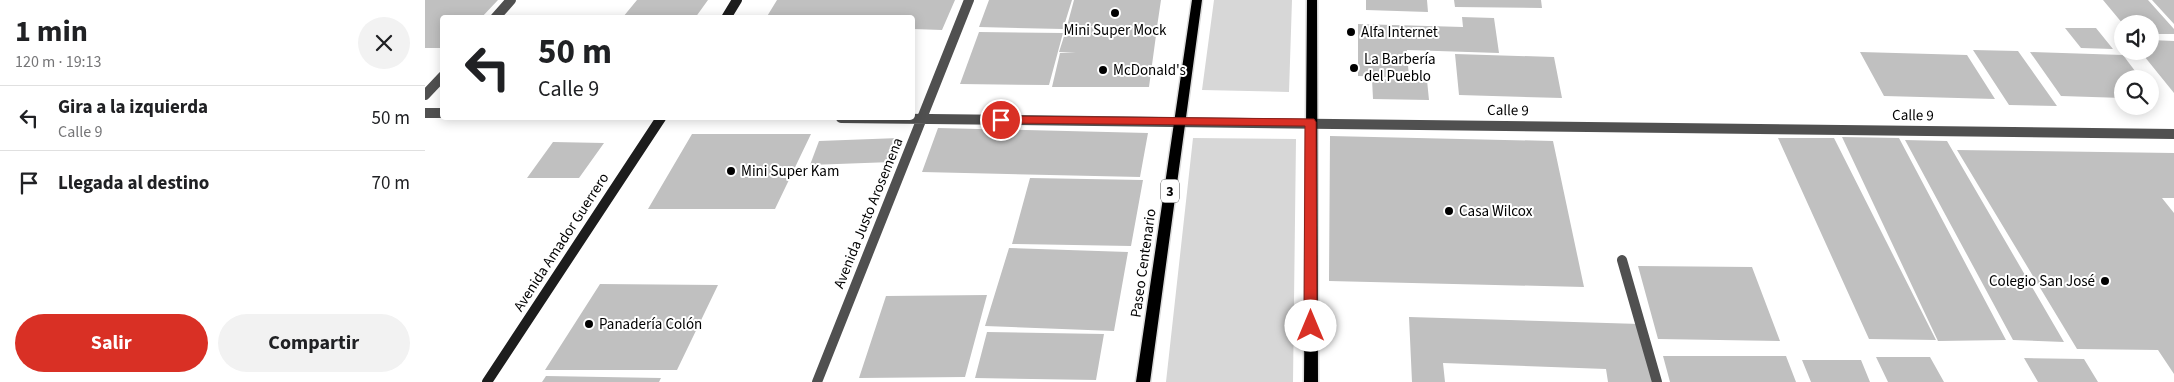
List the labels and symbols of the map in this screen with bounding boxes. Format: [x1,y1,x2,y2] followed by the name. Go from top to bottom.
[1109,7,1121,19] marker: Mini Super Mock
[1064,20,1167,41] place label: Mini Super Mock
[1361,22,1438,43] place label: Alfa Internet
[1345,26,1357,38] marker: Alfa Internet
[1364,49,1436,87] place label: La Barbería del Pueblo
[1113,60,1186,81] place label: McDonald's
[1348,62,1360,74] marker: La Barbería del Pueblo
[1097,64,1109,76] marker: McDonald's
[980,99,1022,141] pin
[1487,100,1529,121] street label: Calle 9
[1892,105,1934,126] street label: Calle 9
[829,135,908,292] street label: Avenida Justo Arosemena
[741,161,839,182] place label: Mini Super Kam
[725,165,737,177] marker: Mini Super Kam
[509,169,614,316] street label: Avenida Amador Guerrero
[1161,180,1179,202] road number: 3
[1459,201,1533,222] place label: Casa Wilcox
[1443,205,1455,217] marker: Casa Wilcox
[1125,207,1162,319] street label: Paseo Centenario
[1989,271,2095,292] place label: Colegio San José
[2099,275,2111,287] marker: Colegio San José
[1284,299,1336,351] position arrow
[599,314,702,335] place label: Panadería Colón
[583,318,595,330] marker: Panadería Colón

